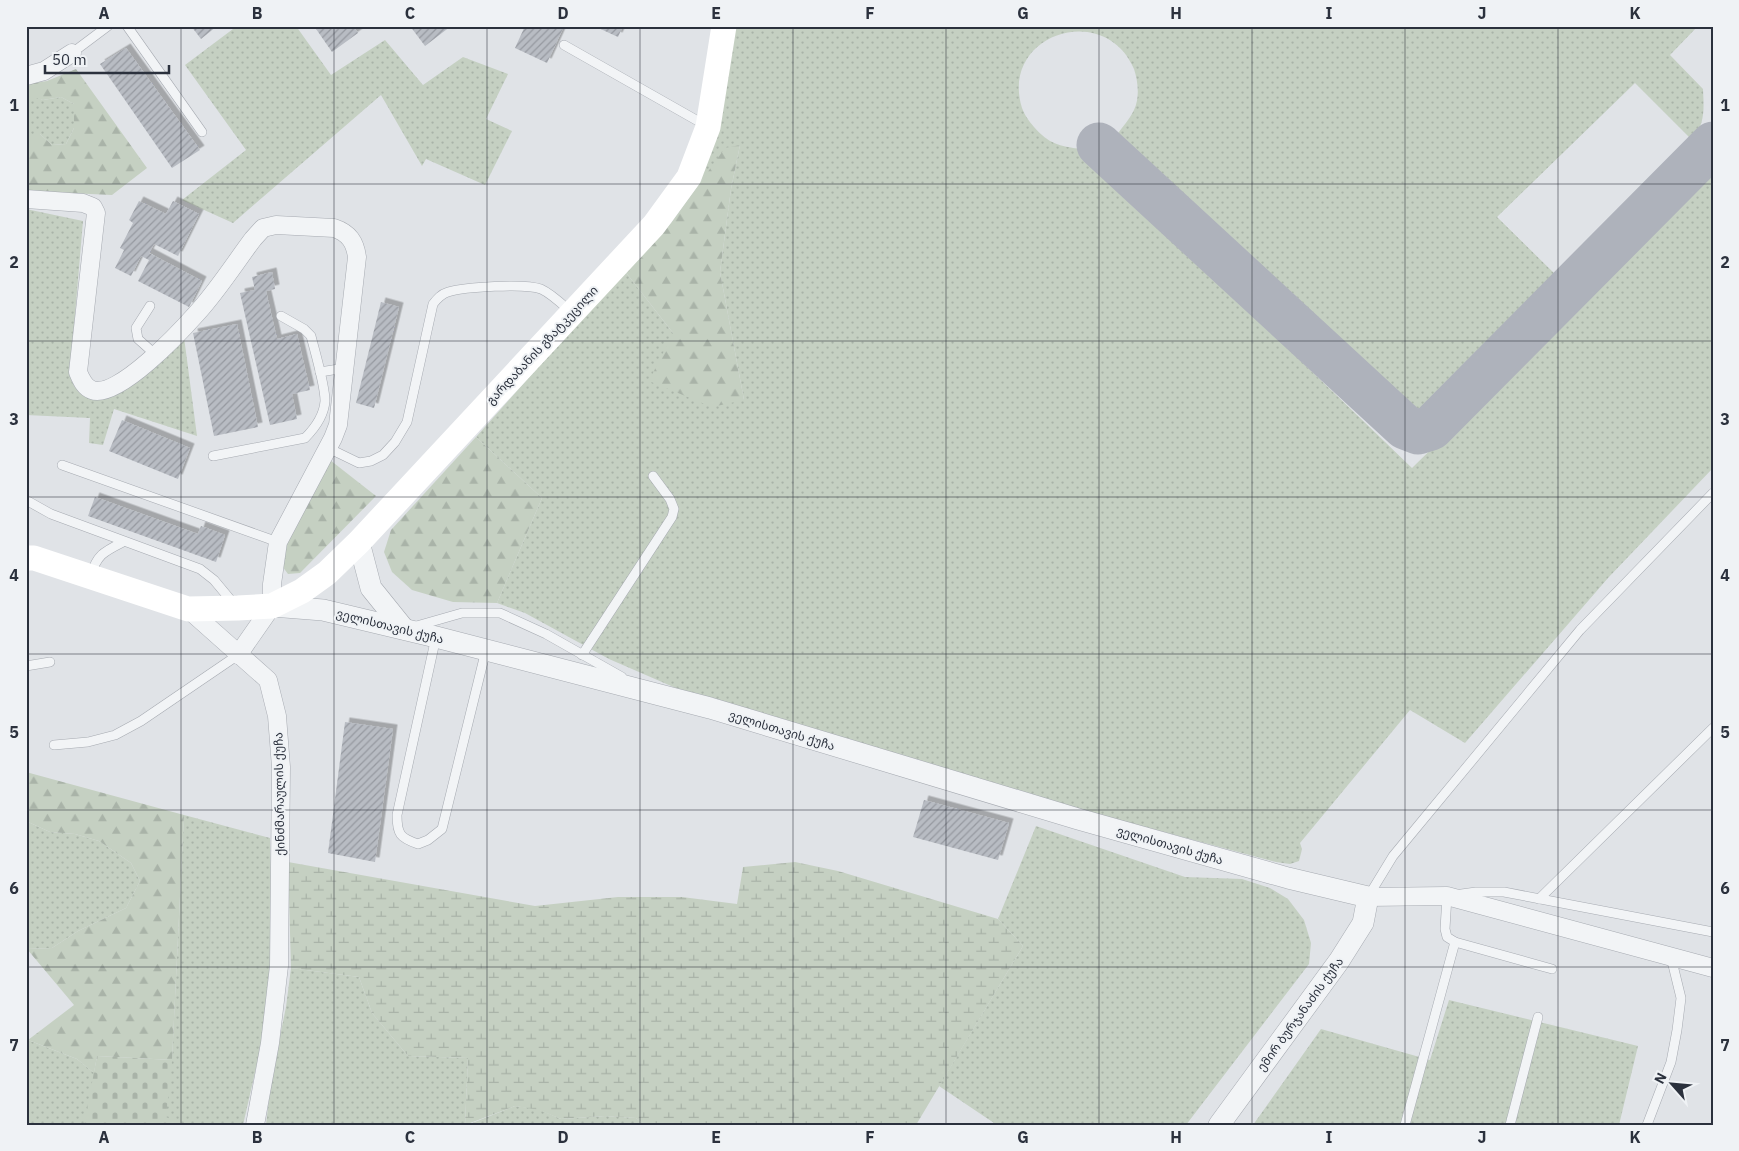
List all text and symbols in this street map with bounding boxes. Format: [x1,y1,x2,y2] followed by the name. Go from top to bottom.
[99,3,110,23] text: A
[252,3,263,23] text: B
[405,3,415,23] text: C
[557,3,569,23] text: D
[711,3,721,23] text: E
[865,3,875,23] text: F
[1017,3,1029,23] text: G
[1170,3,1182,23] text: H
[1326,3,1333,23] text: I
[1478,3,1486,23] text: J
[1629,3,1641,23] text: K
[45,42,169,74] scale bar
[52,50,87,69] text: 50 m
[9,95,19,115] text: 1
[1720,95,1730,115] text: 1
[9,252,19,272] text: 2
[1720,252,1730,272] text: 2
[483,282,602,408] street label: გარდაბანის გზატკეცილი
[9,409,19,429] text: 3
[1720,409,1730,429] text: 3
[9,565,19,585] text: 4
[1720,565,1730,585] text: 4
[335,605,445,648] street label: ველისთავის ქუჩა
[727,707,837,754] street label: ველისთავის ქუჩა
[9,722,19,742] text: 5
[1720,722,1730,742] text: 5
[270,732,289,856] street label: ქინძმარაულის ქუჩა
[1115,823,1225,868] street label: ველისთავის ქუჩა
[9,878,19,898] text: 6
[1720,878,1730,898] text: 6
[1254,954,1346,1074] street label: ემირ ბურჯანაძის ქუჩა
[9,1035,19,1055] text: 7
[1720,1035,1730,1055] text: 7
[1646,1058,1696,1108] north arrow
[1650,1069,1671,1087] text: N
[99,1127,110,1147] text: A
[252,1127,263,1147] text: B
[405,1127,415,1147] text: C
[557,1127,569,1147] text: D
[711,1127,721,1147] text: E
[865,1127,875,1147] text: F
[1017,1127,1029,1147] text: G
[1170,1127,1182,1147] text: H
[1326,1127,1333,1147] text: I
[1478,1127,1486,1147] text: J
[1629,1127,1641,1147] text: K

